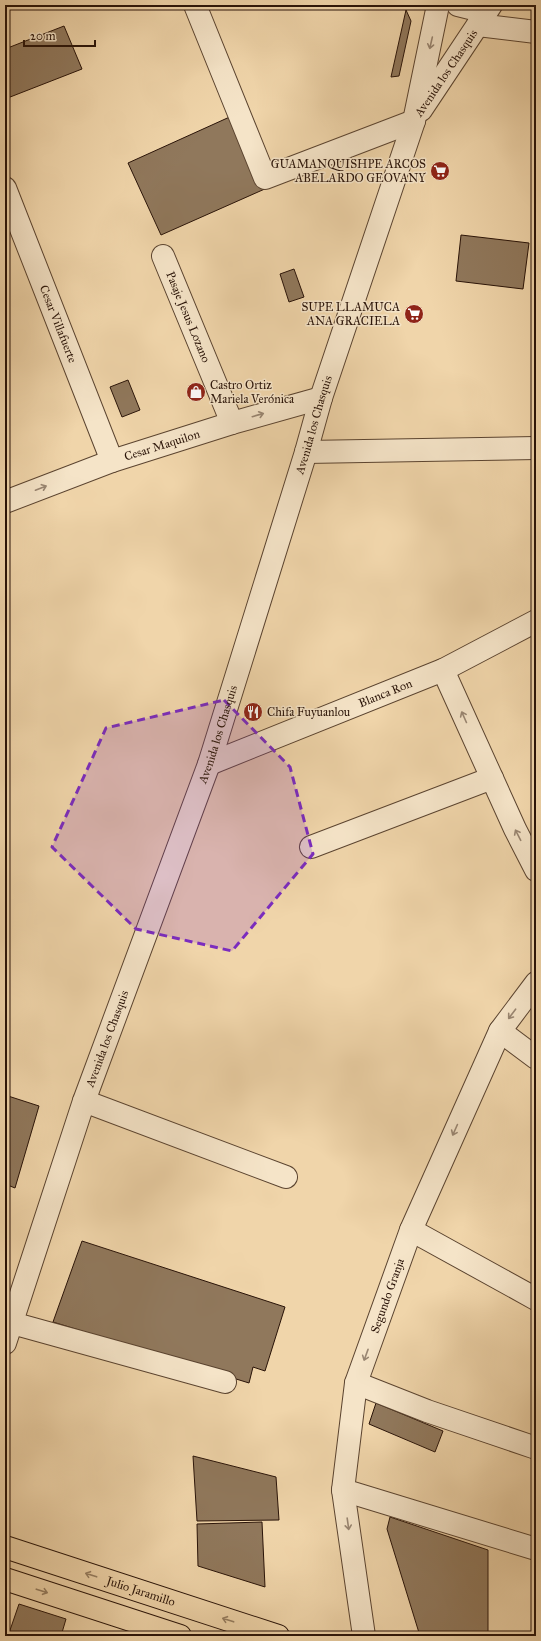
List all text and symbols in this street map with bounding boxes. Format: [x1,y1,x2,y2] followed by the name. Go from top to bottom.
[24,22,95,48] scale bar
[411,27,481,121] street label: Avenida los Chasquis
[30,29,56,43] text: 20 m
[426,36,434,49] one-way arrow
[271,157,426,185] place label: GUAMANQUISHPE ARCOS ABELARDO GEOVANY
[429,160,451,182] supermarket icon: GUAMANQUISHPE ARCOS ABELARDO GEOVANY
[163,269,213,365] street label: Pasaje Jesus Lozano
[37,283,80,365] street label: Cesar Villafuerte
[301,300,400,328] place label: SUPE LLAMUCA ANA GRACIELA
[403,303,425,325] supermarket icon: SUPE LLAMUCA ANA GRACIELA
[292,374,335,477] street label: Avenida los Chasquis
[210,378,295,406] place label: Castro Ortiz Mariela Verónica
[185,381,207,403] shop icon: Castro Ortiz Mariela Verónica
[251,411,264,419] one-way arrow
[122,426,202,464] street label: Cesar Maquilon
[35,483,47,491] one-way arrow
[356,676,415,710] street label: Blanca Ron
[195,684,240,786] street label: Avenida los Chasquis
[242,701,264,723] restaurant icon: Chifa Fuyuanlou
[267,705,351,719] place label: Chifa Fuyuanlou
[460,712,467,724] one-way arrow
[514,830,521,842] one-way arrow
[82,988,131,1090] street label: Avenida los Chasquis
[508,1008,517,1019] one-way arrow
[451,1124,459,1136] one-way arrow
[368,1256,407,1335] street label: Segundo Granja
[362,1348,369,1361] one-way arrow
[344,1517,352,1530] one-way arrow
[84,1571,97,1578] one-way arrow
[103,1573,177,1609] street label: Julio Jaramillo
[35,1588,48,1595] one-way arrow
[222,1615,234,1623] one-way arrow

